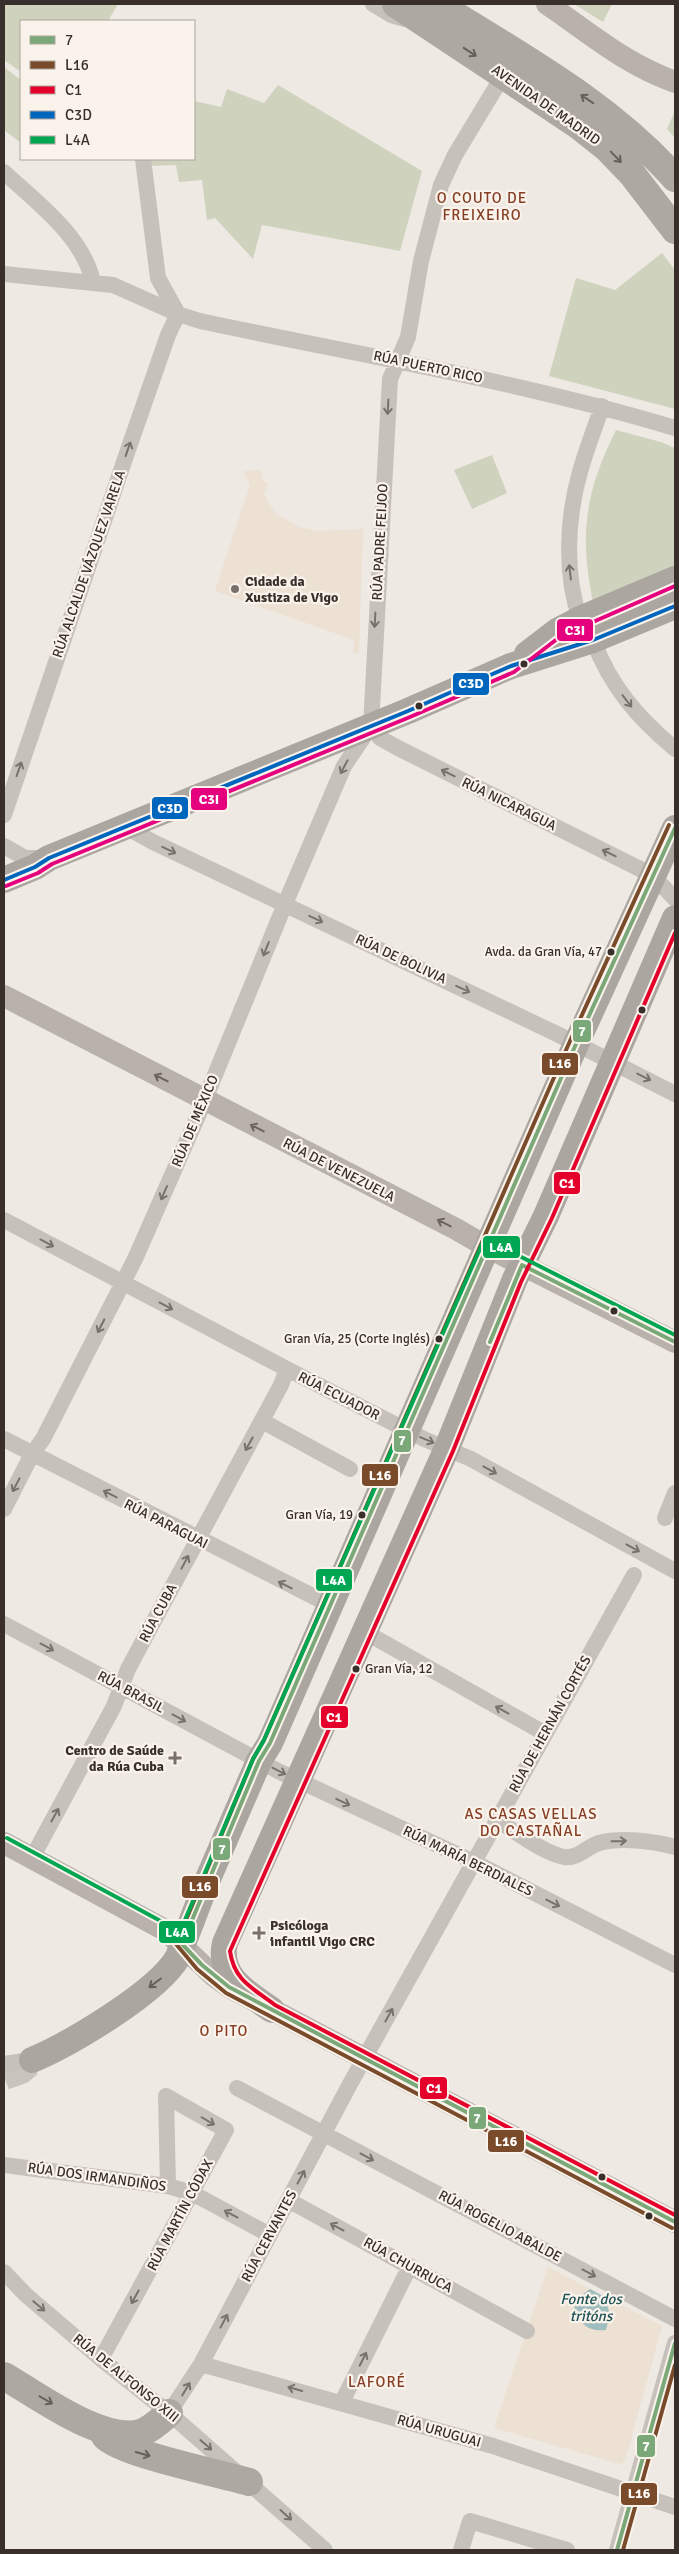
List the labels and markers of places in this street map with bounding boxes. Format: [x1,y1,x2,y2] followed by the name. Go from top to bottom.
[245,573,338,606] place label: Cidade da Xustiza de Vigo
[229,583,241,595] marker: Cidade da Xustiza de Vigo
[519,659,529,669] unlabelled marker
[414,701,424,711] unlabelled marker
[485,944,602,960] place label: Avda. da Gran Vía, 47
[606,947,616,957] marker: Avda. da Gran Vía, 47
[637,1005,647,1015] unlabelled marker
[609,1306,619,1316] unlabelled marker
[284,1331,430,1347] place label: Gran Vía, 25 (Corte Inglés)
[434,1334,444,1344] marker: Gran Vía, 25 (Corte Inglés)
[285,1507,353,1523] place label: Gran Vía, 19
[357,1510,367,1520] marker: Gran Vía, 19
[365,1661,433,1677] place label: Gran Vía, 12
[351,1664,361,1674] marker: Gran Vía, 12
[65,1742,164,1775] place label: Centro de Saúde da Rúa Cuba
[168,1751,182,1765] marker: Centro de Saúde da Rúa Cuba
[270,1917,375,1950] place label: Psicóloga infantil Vigo CRC
[252,1926,266,1940] marker: Psicóloga infantil Vigo CRC
[597,2172,607,2182] unlabelled marker
[644,2211,654,2221] unlabelled marker

